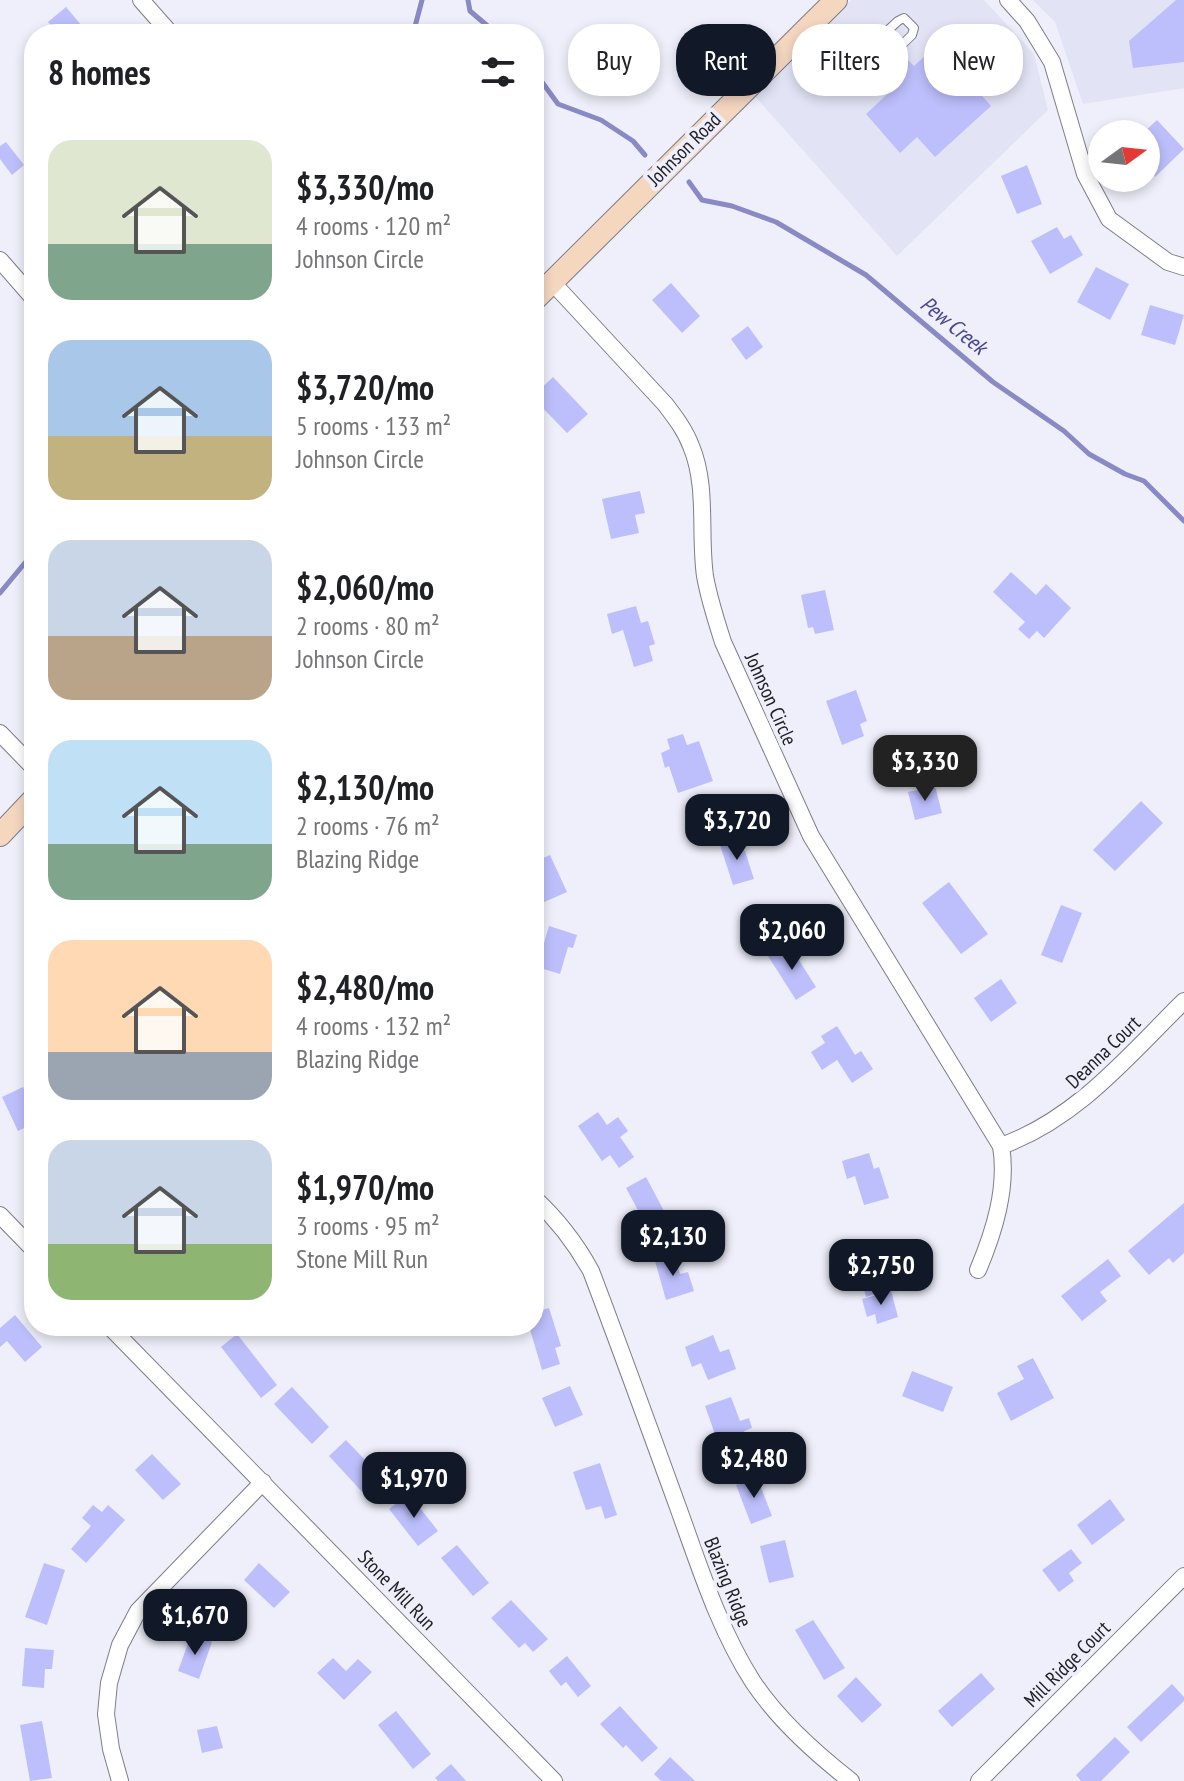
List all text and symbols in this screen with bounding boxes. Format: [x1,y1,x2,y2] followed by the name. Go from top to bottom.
[568,24,660,96] chip: Buy
[676,24,776,96] chip: Rent
[792,24,908,96] chip: Filters
[924,24,1023,96] chip: New
[48,50,151,94] text: 8 homes
[476,50,520,94] icon: filters
[641,107,726,192] street label: Johnson Road
[1088,120,1160,192] north arrow
[1088,120,1160,192] map controls
[296,165,434,209] text: $3,330/mo
[112,172,208,268] icon: home
[296,209,451,242] text: 4 rooms · 120 m²
[296,242,424,275] text: Johnson Circle
[915,290,995,362] water label: Pew Creek
[296,365,434,409] text: $3,720/mo
[112,372,208,468] icon: home
[296,409,451,442] text: 5 rooms · 133 m²
[296,442,424,475] text: Johnson Circle
[296,565,434,609] text: $2,060/mo
[112,572,208,668] icon: home
[296,609,440,642] text: 2 rooms · 80 m²
[296,642,424,675] text: Johnson Circle
[739,648,803,749] street label: Johnson Circle
[860,735,990,803] pin: $3,330
[891,744,959,777] text: $3,330
[296,765,434,809] text: $2,130/mo
[112,772,208,868] icon: home
[672,794,802,862] pin: $3,720
[703,803,771,836] text: $3,720
[296,809,440,842] text: 2 rooms · 76 m²
[296,842,419,875] text: Blazing Ridge
[727,904,857,972] pin: $2,060
[758,913,826,946] text: $2,060
[296,965,434,1009] text: $2,480/mo
[112,972,208,1068] icon: home
[296,1009,451,1042] text: 4 rooms · 132 m²
[1060,1010,1146,1094] street label: Deanna Court
[296,1042,419,1075] text: Blazing Ridge
[296,1165,434,1209] text: $1,970/mo
[112,1172,208,1268] icon: home
[296,1209,440,1242] text: 3 rooms · 95 m²
[608,1210,738,1278] pin: $2,130
[639,1219,707,1252] text: $2,130
[816,1239,946,1307] pin: $2,750
[296,1242,428,1275] text: Stone Mill Run
[847,1248,915,1281] text: $2,750
[689,1432,819,1500] pin: $2,480
[720,1441,788,1474] text: $2,480
[349,1452,479,1520] pin: $1,970
[380,1461,448,1494] text: $1,970
[698,1533,758,1631] street label: Blazing Ridge
[352,1544,442,1636] street label: Stone Mill Run
[130,1589,260,1657] pin: $1,670
[161,1598,229,1631] text: $1,670
[1018,1615,1116,1713] street label: Mill Ridge Court

